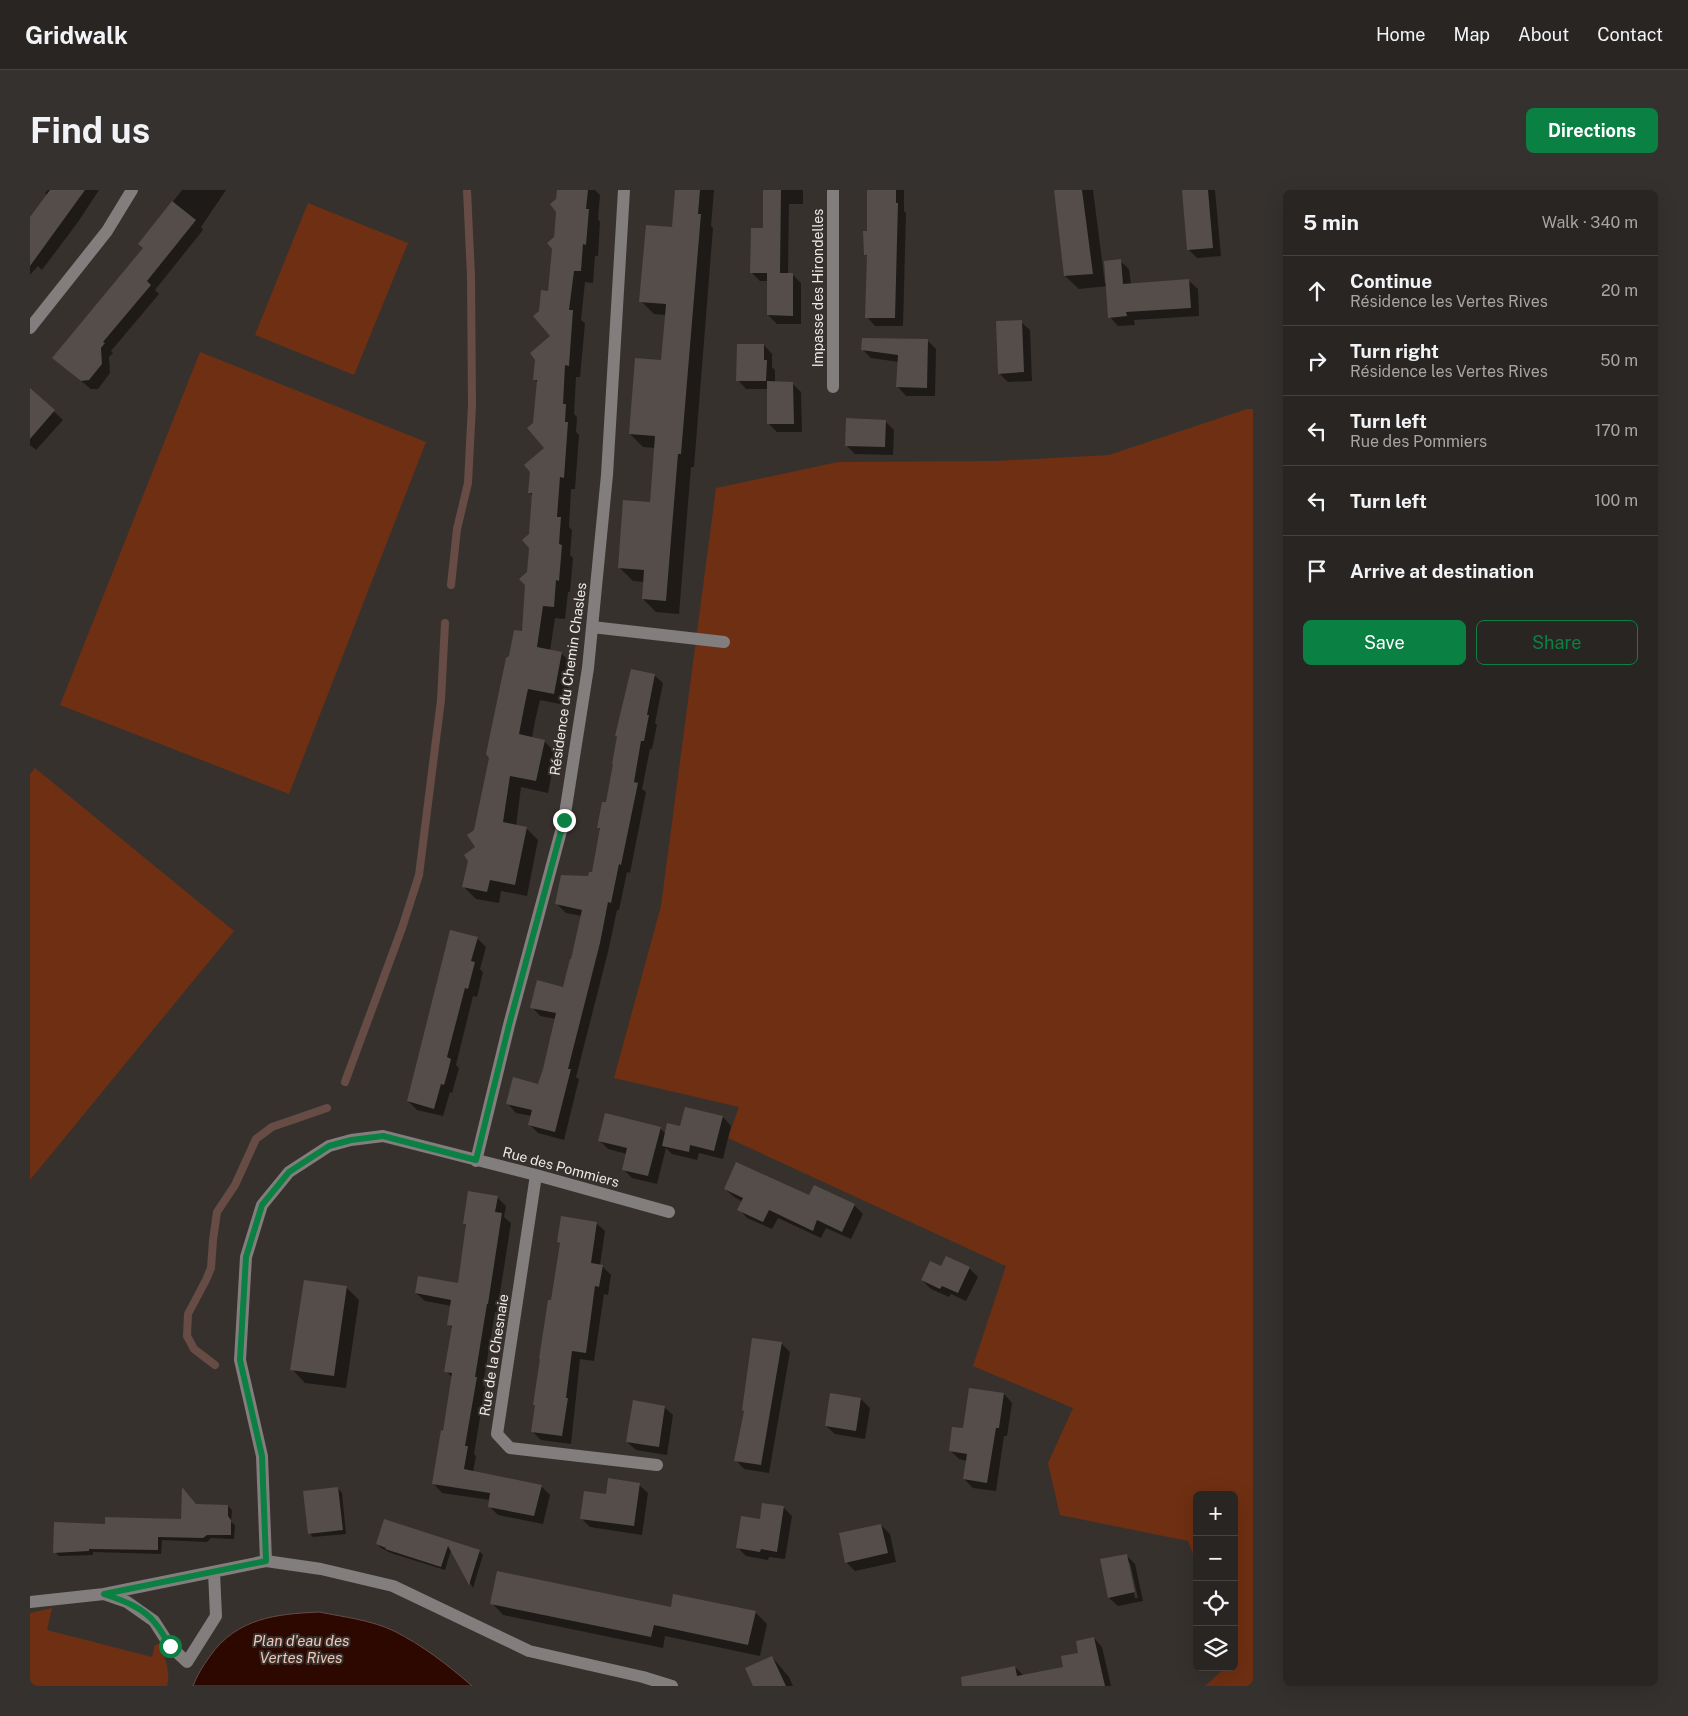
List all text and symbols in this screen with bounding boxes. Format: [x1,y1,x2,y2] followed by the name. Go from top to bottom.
[25,21,128,49] text: Gridwalk
[1376,24,1426,45] text: Home
[1454,24,1490,45] text: Map
[1518,24,1569,45] text: About
[1597,24,1663,45] text: Contact
[1526,108,1658,153] button: Directions
[30,110,150,151] text: Find us
[810,209,826,367] street label: Impasse des Hirondelles
[1303,210,1359,235] text: 5 min
[1542,213,1638,232] text: Walk · 340 m
[1350,270,1432,292] text: Continue
[1303,277,1331,305] icon: ahead
[1601,281,1638,300] text: 20 m
[1350,292,1548,311] text: Résidence les Vertes Rives
[1350,340,1439,362] text: Turn right
[1303,347,1331,375] icon: right
[1600,351,1638,370] text: 50 m
[1350,362,1548,381] text: Résidence les Vertes Rives
[1350,410,1427,432] text: Turn left
[1303,417,1331,445] icon: left
[1595,421,1638,440] text: 170 m
[1350,432,1487,451] text: Rue des Pommiers
[1303,487,1331,515] icon: left
[1350,490,1427,512] text: Turn left
[1594,491,1638,510] text: 100 m
[1303,557,1331,585] icon: arrive
[1350,560,1534,582] text: Arrive at destination
[547,582,589,776] street label: Résidence du Chemin Chasles
[1303,620,1466,665] button: Save
[1476,620,1638,665] button: Share
[553,809,576,832] route end
[501,1144,621,1190] street label: Rue des Pommiers
[476,1293,512,1417] street label: Rue de la Chesnaie
[1193,1491,1238,1671] map controls
[1193,1491,1238,1536] button: +
[1193,1536,1238,1581] button: −
[1193,1581,1238,1626] button: locate
[1193,1626,1238,1671] button: layers
[253,1632,349,1666] water label: Plan d'eau des Vertes Rives
[159,1635,182,1658] route start

